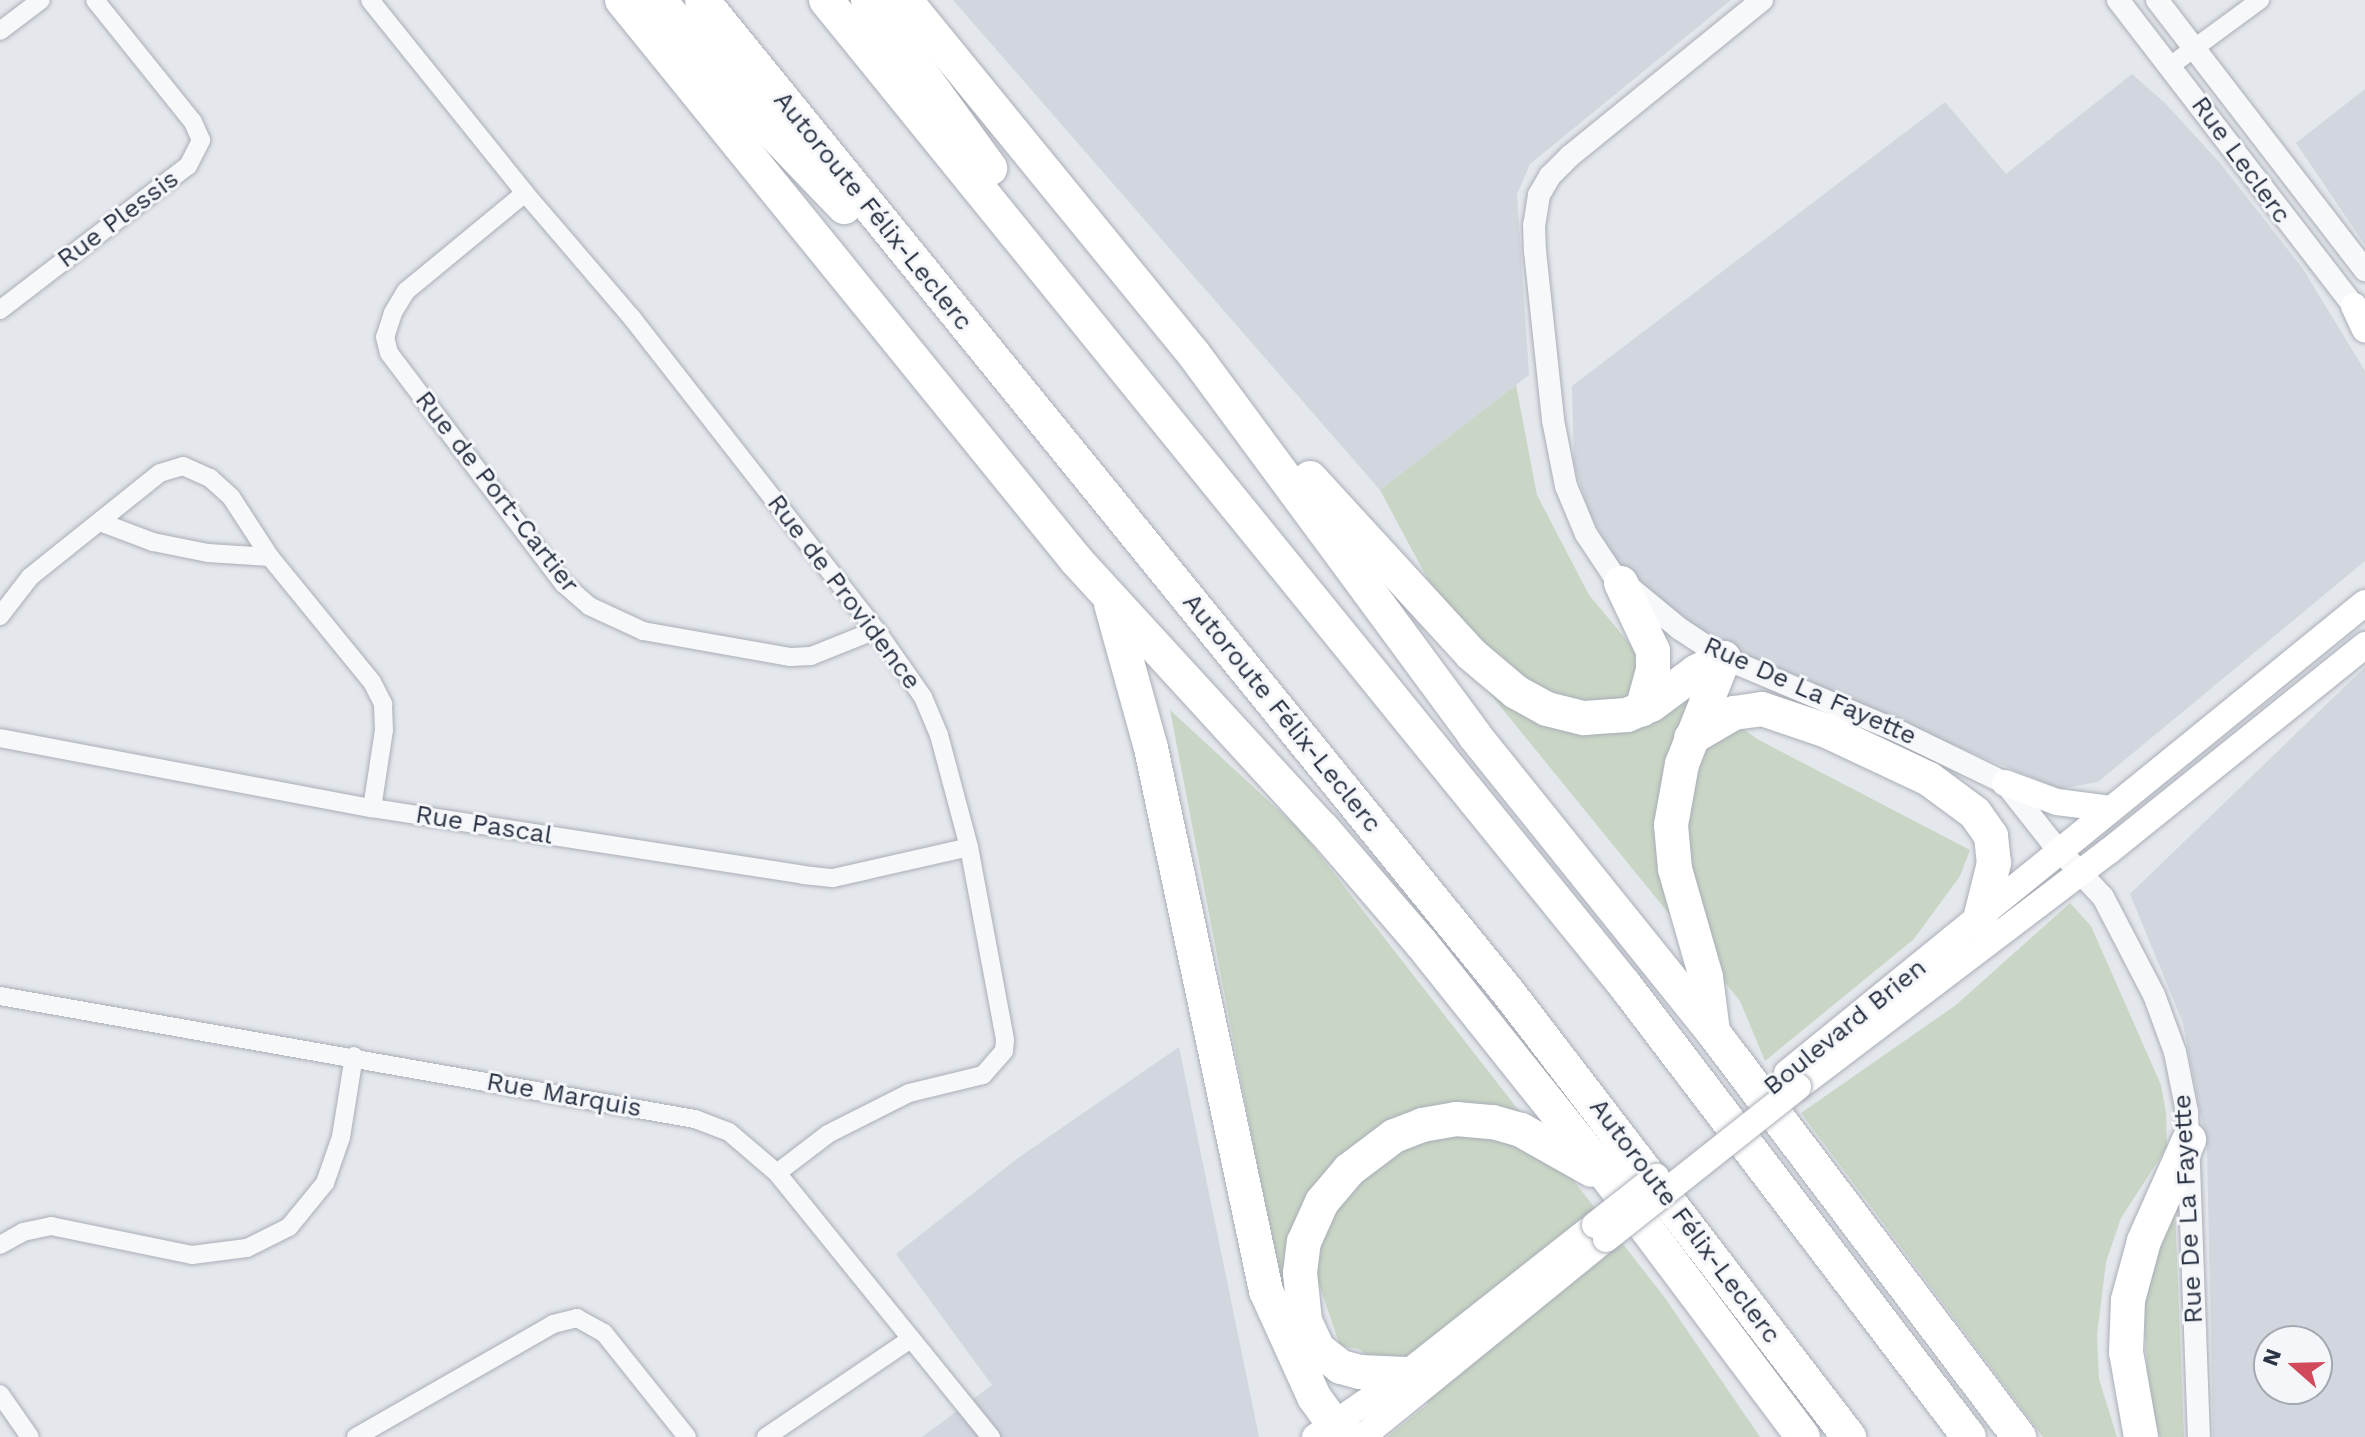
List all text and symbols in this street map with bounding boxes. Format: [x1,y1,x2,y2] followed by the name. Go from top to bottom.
[767,85,979,337] street label: Autoroute Félix-Leclerc
[2184,90,2298,230] street label: Rue Leclerc
[51,163,185,275] street label: Rue Plessis
[408,385,586,599] street label: Rue de Port-Cartier
[760,488,928,696] street label: Rue de Providence
[1176,587,1388,839] street label: Autoroute Félix-Leclerc
[1698,630,1922,752] street label: Rue De La Fayette
[413,799,555,851] street label: Rue Pascal
[1757,952,1933,1102] street label: Boulevard Brien
[484,1066,644,1124] street label: Rue Marquis
[1583,1092,1787,1350] street label: Autoroute Félix-Leclerc
[2166,1093,2210,1325] street label: Rue De La Fayette
[2253,1325,2333,1405] north arrow
[2257,1345,2286,1369] text: N

